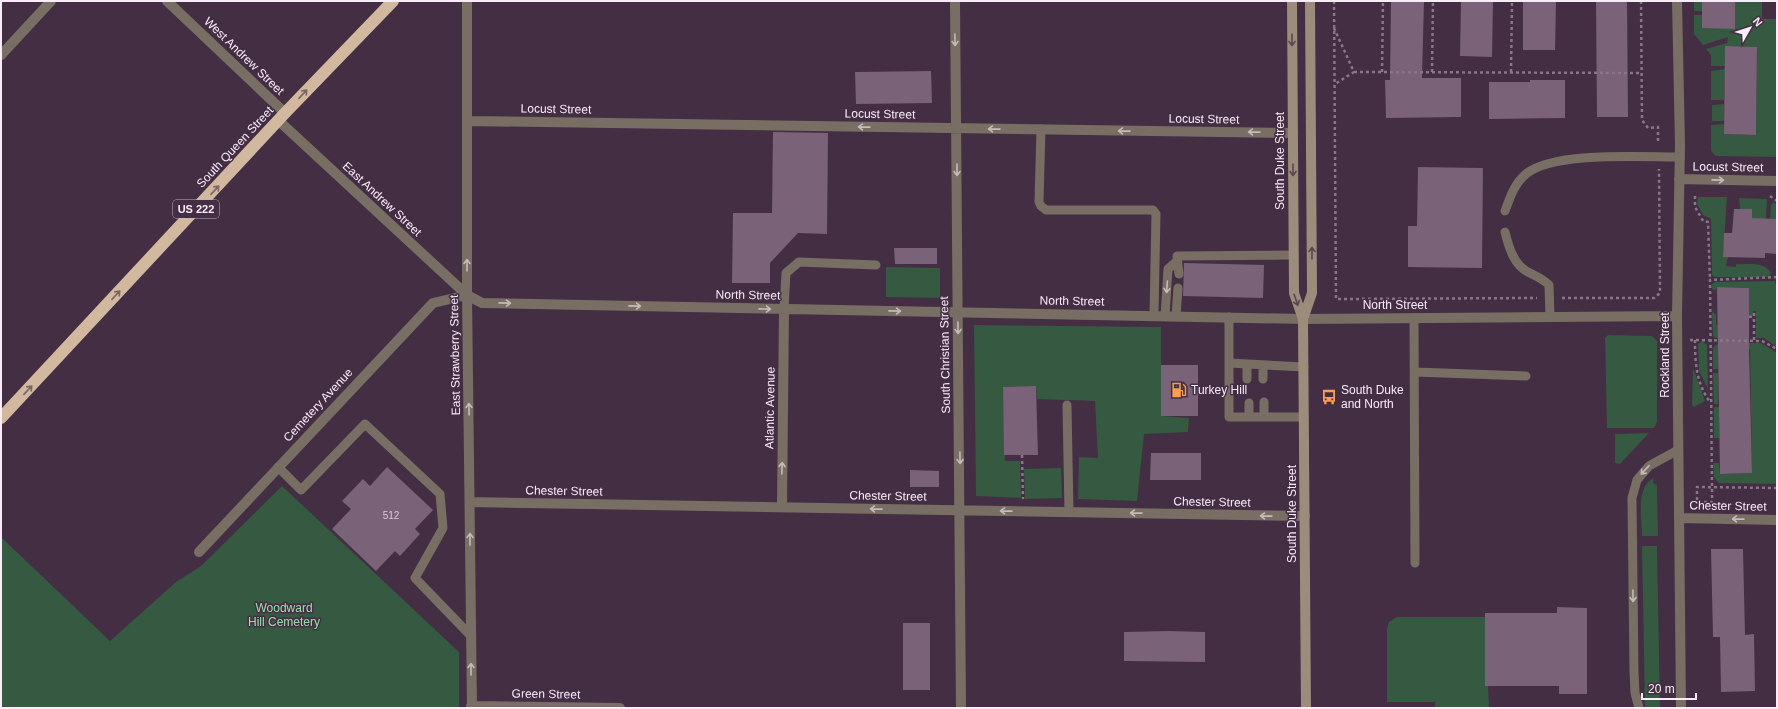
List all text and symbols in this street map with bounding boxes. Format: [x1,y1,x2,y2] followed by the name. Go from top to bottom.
[1730,8,1770,48] north arrow
[201,14,287,98] street label: West Andrew Street
[1751,15,1765,29] text: N
[952,33,959,46] one-way arrow
[1288,33,1296,46] one-way arrow
[298,89,308,99] one-way arrow
[521,101,592,117] street label: Locust Street
[194,103,277,191] street label: South Queen Street
[845,106,916,122] street label: Locust Street
[1169,111,1240,127] street label: Locust Street
[1273,111,1287,210] street label: South Duke Street
[858,123,871,131] one-way arrow
[988,125,1001,133] one-way arrow
[1118,127,1131,134] one-way arrow
[1248,128,1261,136] one-way arrow
[340,159,425,240] street label: East Andrew Street
[1693,159,1764,175] street label: Locust Street
[953,163,961,176] one-way arrow
[1289,163,1297,176] one-way arrow
[1711,176,1724,184] one-way arrow
[210,185,219,195] one-way arrow
[173,200,219,218] road number: US 222
[1308,247,1316,260] one-way arrow
[463,259,471,272] one-way arrow
[1164,280,1171,293] one-way arrow
[716,287,781,303] street label: North Street
[112,290,121,300] one-way arrow
[1040,293,1105,309] street label: North Street
[1293,293,1301,305] one-way arrow
[447,294,463,415] street label: East Strawberry Street
[937,296,953,414] street label: South Christian Street
[1363,298,1428,312] street label: North Street
[498,299,511,307] one-way arrow
[628,302,641,310] one-way arrow
[758,305,771,312] one-way arrow
[888,307,901,315] one-way arrow
[1658,312,1672,398] street label: Rockland Street
[954,321,961,334] one-way arrow
[280,365,356,445] street label: Cemetery Avenue
[762,366,778,449] street label: Atlantic Avenue
[1170,381,1188,399] fuel station icon: Turkey Hill
[1191,383,1247,397] place label: Turkey Hill
[1341,383,1404,411] place label: South Duke and North
[23,385,32,395] one-way arrow
[1320,388,1338,406] bus stop icon: South Duke and North
[465,403,473,416] one-way arrow
[956,451,964,464] one-way arrow
[778,462,786,475] one-way arrow
[1285,464,1299,563] street label: South Duke Street
[1641,465,1650,475] one-way arrow
[525,483,603,499] street label: Chester Street
[849,488,927,504] street label: Chester Street
[1173,494,1251,510] street label: Chester Street
[1689,498,1767,514] street label: Chester Street
[870,505,883,513] one-way arrow
[1000,507,1013,515] one-way arrow
[383,510,400,521] house number: 512
[1130,510,1143,517] one-way arrow
[1260,512,1273,519] one-way arrow
[1732,515,1745,523] one-way arrow
[466,533,474,546] one-way arrow
[1629,589,1637,602] one-way arrow
[248,601,320,629] park label: Woodward Hill Cemetery
[467,663,475,676] one-way arrow
[1642,675,1696,701] scale bar
[1648,682,1675,696] text: 20 m
[512,686,581,702] street label: Green Street

